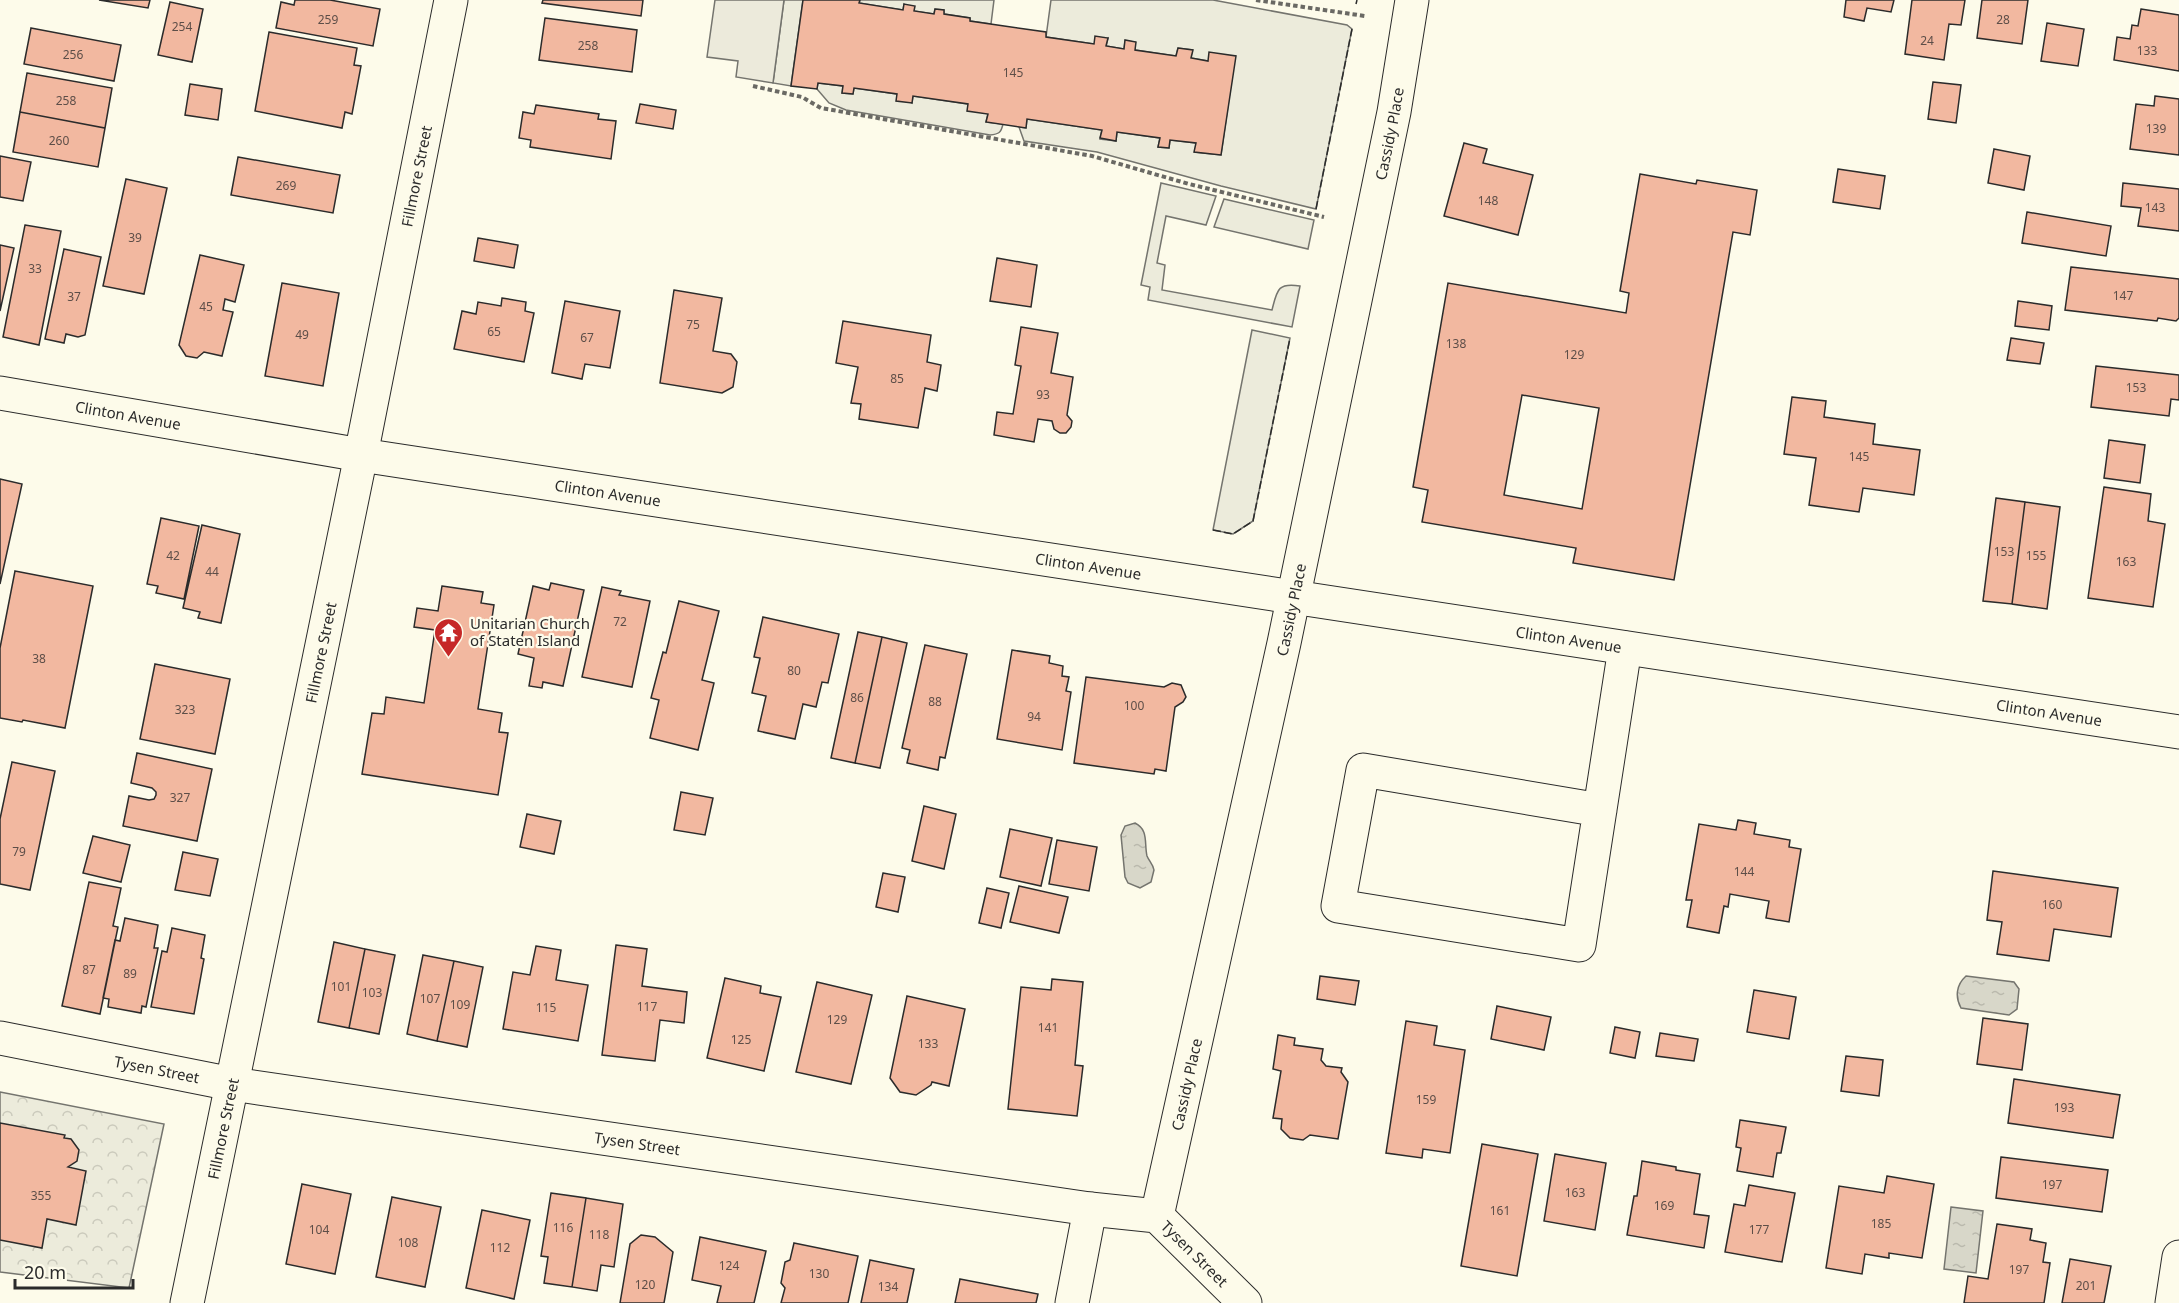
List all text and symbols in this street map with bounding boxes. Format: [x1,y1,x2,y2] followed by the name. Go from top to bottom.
[318,11,338,28] house number: 259
[1996,11,2010,28] house number: 28
[172,18,192,35] house number: 254
[1920,32,1934,49] house number: 24
[578,37,598,54] house number: 258
[2137,42,2157,59] house number: 133
[63,46,83,63] house number: 256
[1003,64,1023,81] house number: 145
[1370,86,1408,182] street label: Cassidy Place
[56,92,76,109] house number: 258
[2146,120,2166,137] house number: 139
[396,123,436,228] street label: Fillmore Street
[49,132,69,149] house number: 260
[276,177,296,194] house number: 269
[1478,192,1498,209] house number: 148
[2145,199,2165,216] house number: 143
[128,229,142,246] house number: 39
[28,260,42,277] house number: 33
[2113,287,2133,304] house number: 147
[67,288,81,305] house number: 37
[199,298,213,315] house number: 45
[686,316,700,333] house number: 75
[487,323,501,340] house number: 65
[295,326,309,343] house number: 49
[580,329,594,346] house number: 67
[1446,335,1466,352] house number: 138
[1564,346,1584,363] house number: 129
[890,370,904,387] house number: 85
[2126,379,2146,396] house number: 153
[1036,386,1050,403] house number: 93
[74,396,183,434] street label: Clinton Avenue
[1849,448,1869,465] house number: 145
[554,475,662,511] street label: Clinton Avenue
[1994,543,2014,560] house number: 153
[166,547,180,564] house number: 42
[2026,547,2046,564] house number: 155
[1034,548,1143,584] street label: Clinton Avenue
[2116,553,2136,570] house number: 163
[1271,562,1310,658] street label: Cassidy Place
[205,563,219,580] house number: 44
[300,600,341,705] street label: Fillmore Street
[470,613,590,650] place label: Unitarian Church of Staten Island
[613,613,627,630] house number: 72
[433,616,465,658] temple icon: Unitarian Church of Staten Island
[1514,621,1623,657] street label: Clinton Avenue
[32,650,46,667] house number: 38
[787,662,801,679] house number: 80
[850,689,864,706] house number: 86
[928,693,942,710] house number: 88
[1995,694,2104,730] street label: Clinton Avenue
[1124,697,1144,714] house number: 100
[175,701,195,718] house number: 323
[1027,708,1041,725] house number: 94
[170,789,190,806] house number: 327
[12,843,26,860] house number: 79
[1734,863,1754,880] house number: 144
[2042,896,2062,913] house number: 160
[82,961,96,978] house number: 87
[123,965,137,982] house number: 89
[331,978,351,995] house number: 101
[362,984,382,1001] house number: 103
[420,990,440,1007] house number: 107
[450,996,470,1013] house number: 109
[637,998,657,1015] house number: 117
[536,999,556,1016] house number: 115
[827,1011,847,1028] house number: 129
[1038,1019,1058,1036] house number: 141
[731,1031,751,1048] house number: 125
[918,1035,938,1052] house number: 133
[1166,1036,1206,1132] street label: Cassidy Place
[113,1051,202,1087] street label: Tysen Street
[203,1076,243,1181] street label: Fillmore Street
[1416,1091,1436,1108] house number: 159
[2054,1099,2074,1116] house number: 193
[593,1127,682,1159] street label: Tysen Street
[2042,1176,2062,1193] house number: 197
[1565,1184,1585,1201] house number: 163
[31,1187,51,1204] house number: 355
[1654,1197,1674,1214] house number: 169
[1490,1202,1510,1219] house number: 161
[1871,1215,1891,1232] house number: 185
[1157,1216,1233,1291] street label: Tysen Street
[553,1219,573,1236] house number: 116
[309,1221,329,1238] house number: 104
[1749,1221,1769,1238] house number: 177
[589,1226,609,1243] house number: 118
[398,1234,418,1251] house number: 108
[490,1239,510,1256] house number: 112
[15,1252,134,1290] scale bar
[719,1257,739,1274] house number: 124
[24,1260,66,1284] text: 20 m
[2009,1261,2029,1278] house number: 197
[809,1265,829,1282] house number: 130
[635,1276,655,1293] house number: 120
[2076,1277,2096,1294] house number: 201
[878,1278,898,1295] house number: 134

